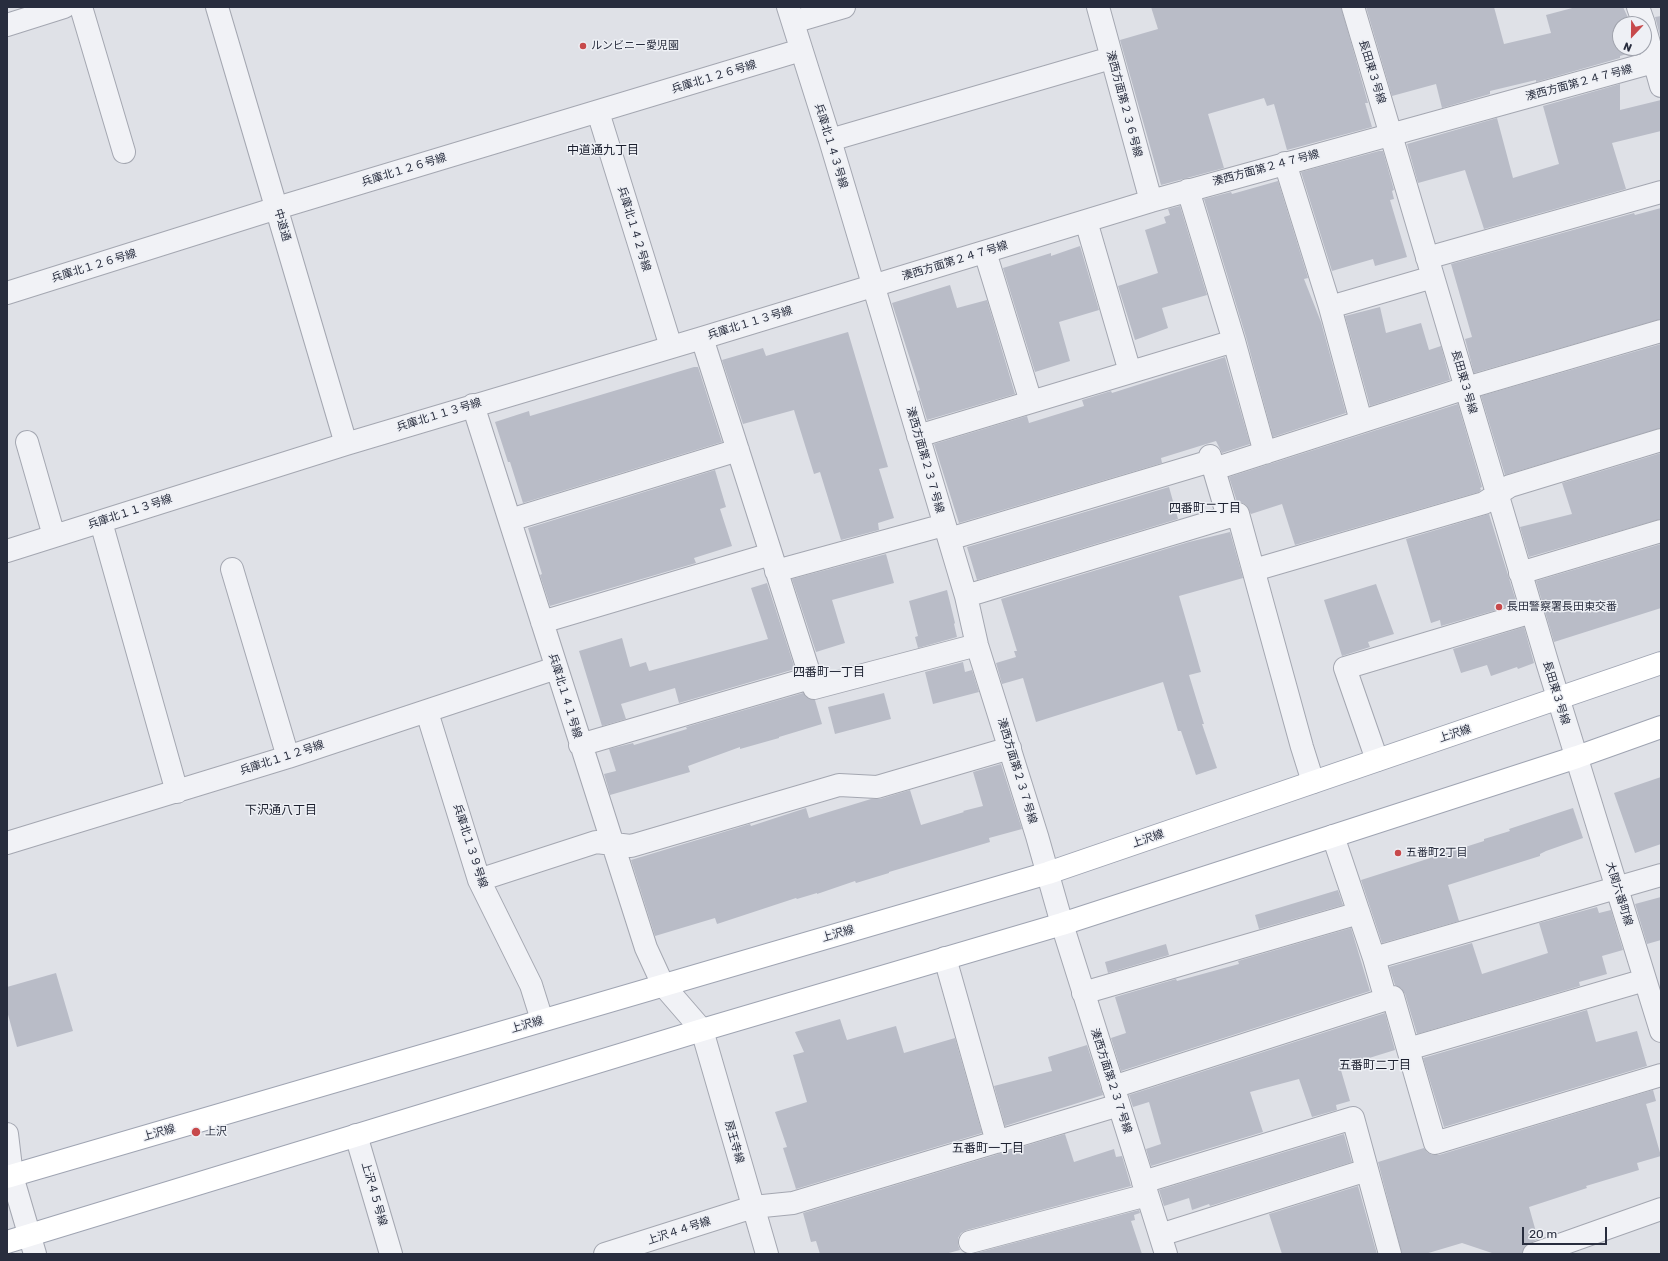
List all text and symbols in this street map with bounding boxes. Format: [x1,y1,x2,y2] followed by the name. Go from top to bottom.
[1612,16,1652,56] north arrow
[591,39,679,53] place label: ルンビニー愛児園
[1356,39,1388,105] street label: 長田東３号線
[1622,39,1634,54] text: N
[578,41,588,51] marker: ルンビニー愛児園
[1103,49,1145,159] street label: 湊西方面第２３６号線
[670,58,758,96] street label: 兵庫北１２６号線
[1524,62,1634,104] street label: 湊西方面第２４７号線
[812,102,850,190] street label: 兵庫北１４３号線
[567,144,639,158] district label: 中道通九丁目
[1211,147,1321,189] street label: 湊西方面第２４７号線
[360,151,448,189] street label: 兵庫北１２６号線
[615,185,653,273] street label: 兵庫北１４２号線
[271,207,293,243] street label: 中道通
[900,239,1010,283] street label: 湊西方面第２４７号線
[50,247,138,285] street label: 兵庫北１２６号線
[706,304,794,342] street label: 兵庫北１１３号線
[1449,348,1479,416] street label: 長田東３号線
[395,396,483,434] street label: 兵庫北１１３号線
[903,405,947,515] street label: 湊西方面第２３７号線
[86,492,174,532] street label: 兵庫北１１３号線
[1169,502,1241,516] district label: 四番町二丁目
[1507,600,1617,614] place label: 長田警察署長田東交番
[1494,602,1504,612] marker: 長田警察署長田東交番
[546,652,584,740] street label: 兵庫北１４１号線
[1540,660,1572,726] street label: 長田東３号線
[793,666,865,680] district label: 四番町一丁目
[995,716,1039,826] street label: 湊西方面第２３７号線
[1437,723,1473,745] street label: 上沢線
[238,738,326,778] street label: 兵庫北１１２号線
[450,802,490,890] street label: 兵庫北１３９号線
[245,804,317,818] district label: 下沢通八丁目
[1130,827,1166,851] street label: 上沢線
[1406,846,1467,860] place label: 五番町2丁目
[1393,848,1403,858] marker: 五番町2丁目
[1603,861,1635,927] street label: 大関六番町線
[820,923,856,945] street label: 上沢線
[509,1014,545,1036] street label: 上沢線
[1088,1027,1134,1135] street label: 湊西方面第２３７号線
[1339,1059,1411,1073] district label: 五番町二丁目
[722,1119,746,1165] street label: 房王寺線
[141,1122,177,1144] street label: 上沢線
[205,1125,227,1139] place label: 上沢
[190,1126,202,1138] marker: 上沢
[952,1142,1024,1156] district label: 五番町一丁目
[359,1160,389,1228] street label: 上沢４５号線
[646,1215,712,1247] street label: 上沢４４号線
[1524,1219,1609,1245] scale bar
[1529,1227,1557,1241] text: 20 m

